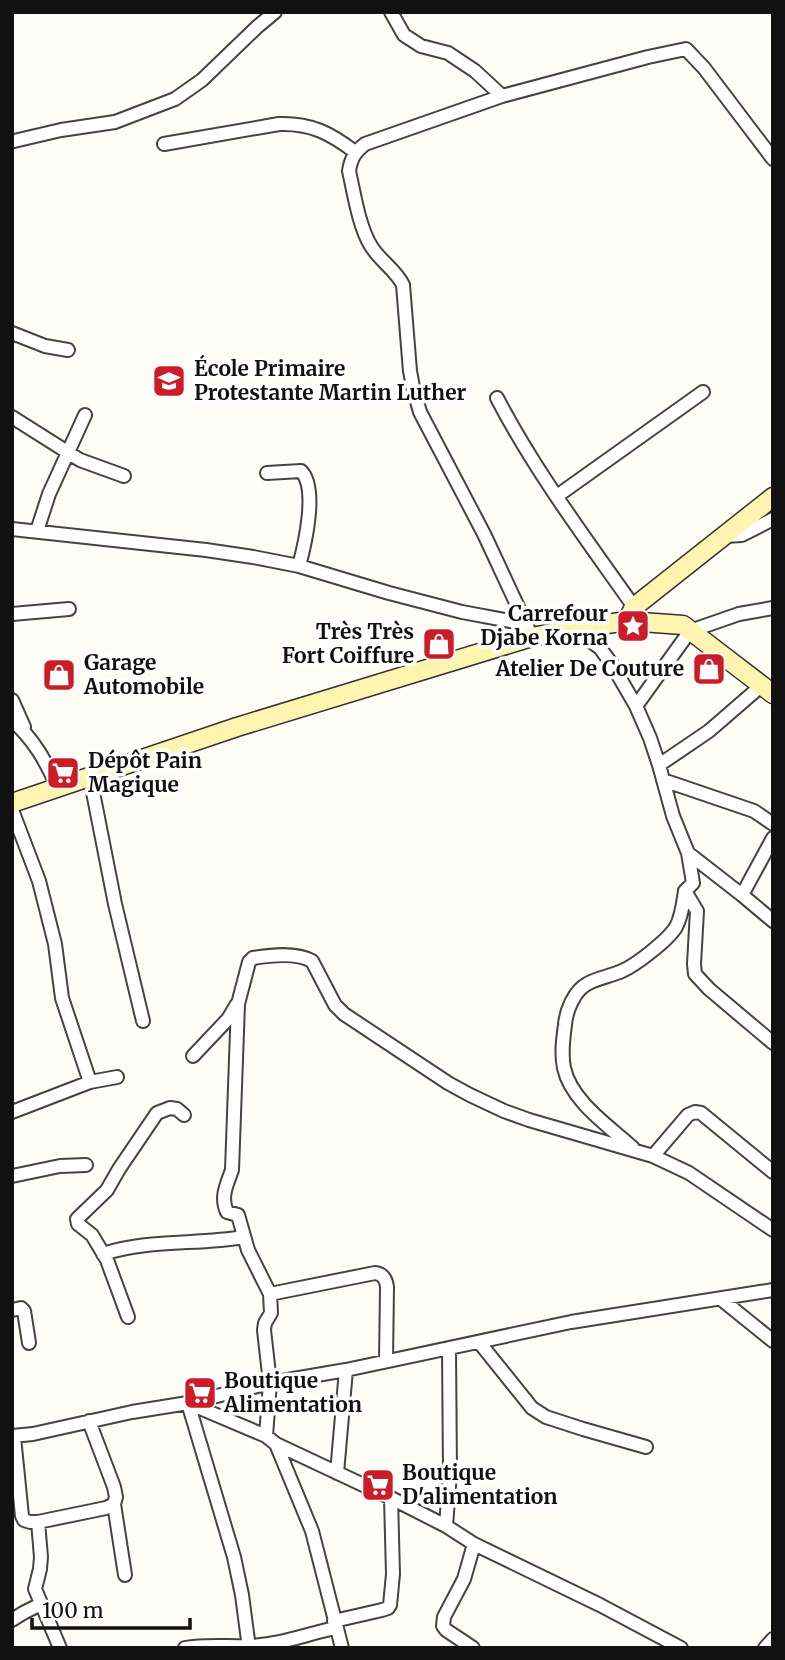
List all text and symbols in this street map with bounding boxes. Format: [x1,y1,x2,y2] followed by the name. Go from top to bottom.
[194,354,466,406] place label: École Primaire Protestante Martin Luther
[150,362,188,400] school or university icon: École Primaire Protestante Martin Luther
[480,600,608,651] place label: Carrefour Djabe Korna
[614,607,652,645] place icon: Carrefour Djabe Korna
[282,618,414,669] place label: Très Très Fort Coiffure
[420,625,458,663] shop icon: Très Très Fort Coiffure
[83,649,204,700] place label: Garage Automobile
[690,650,728,688] shop icon: Atelier De Couture
[495,655,684,682] place label: Atelier De Couture
[40,656,78,694] shop icon: Garage Automobile
[88,747,202,798] place label: Dépôt Pain Magique
[44,754,82,792] supermarket icon: Dépôt Pain Magique
[223,1367,362,1418] place label: Boutique Alimentation
[181,1374,219,1412] supermarket icon: Boutique Alimentation
[402,1459,558,1510] place label: Boutique D'alimentation
[359,1466,397,1504] supermarket icon: Boutique D'alimentation
[32,1586,189,1630] scale bar
[42,1597,104,1624] text: 100 m

